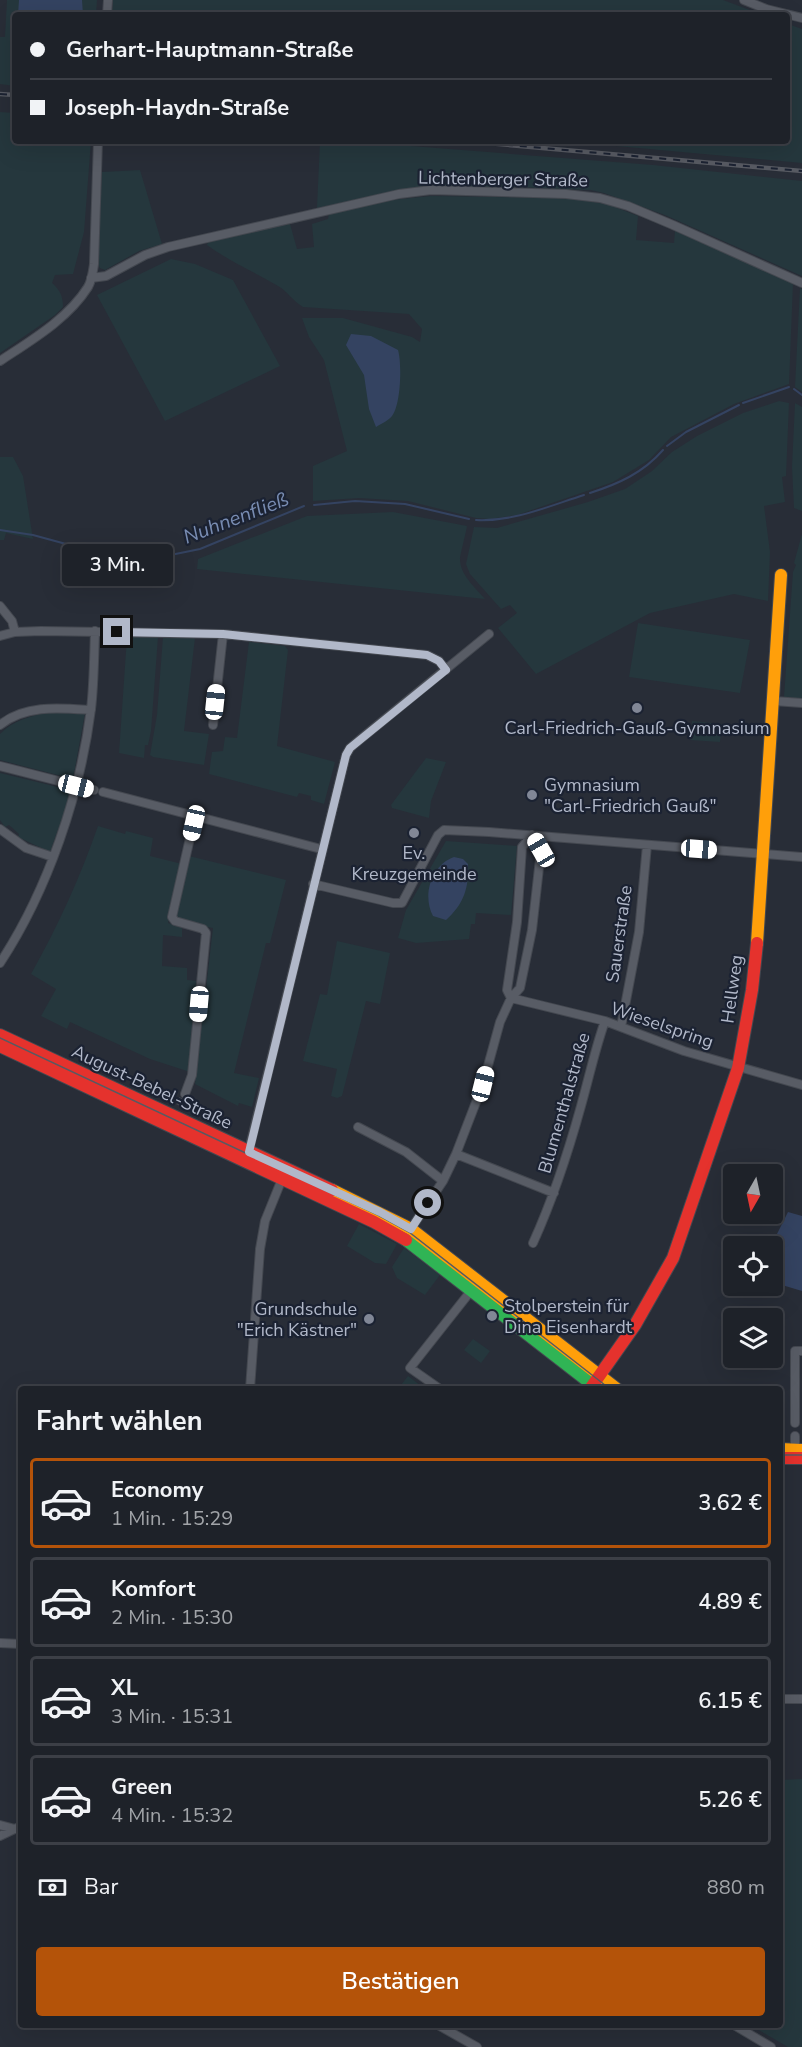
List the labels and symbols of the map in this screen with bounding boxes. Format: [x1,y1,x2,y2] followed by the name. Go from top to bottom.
[418,166,588,192] street label: Lichtenberger Straße
[179,486,293,550] water label: Nuhnenfließ
[62,545,172,587] callout: 3 Min.
[103,618,130,645] route end
[204,683,226,721] car
[630,701,644,715] marker: Carl-Friedrich-Gauß-Gymnasium
[504,716,770,740] place label: Carl-Friedrich-Gauß-Gymnasium
[56,773,96,799] car
[544,773,717,818] place label: Gymnasium "Carl-Friedrich Gauß"
[525,788,539,802] marker: Gymnasium "Carl-Friedrich Gauß"
[181,803,207,843] car
[407,826,421,840] marker: Ev. Kreuzgemeinde
[524,830,558,870] car
[680,839,718,859] car
[352,841,476,886] place label: Ev. Kreuzgemeinde
[600,884,638,984] street label: Sauerstraße
[715,953,749,1025] street label: Hellweg
[188,985,210,1023] car
[607,996,717,1054] street label: Wieselspring
[532,1030,596,1176] street label: Blumenthalstraße
[68,1039,236,1135] street label: August-Bebel-Straße
[470,1064,496,1104] car
[723,1164,783,1224] north arrow
[414,1189,441,1216] route start
[504,1294,633,1339] place label: Stolperstein für Dina Eisenhardt
[237,1297,357,1342] place label: Grundschule "Erich Kästner"
[485,1309,499,1323] marker: Stolperstein für Dina Eisenhardt
[362,1312,376,1326] marker: Grundschule "Erich Kästner"

